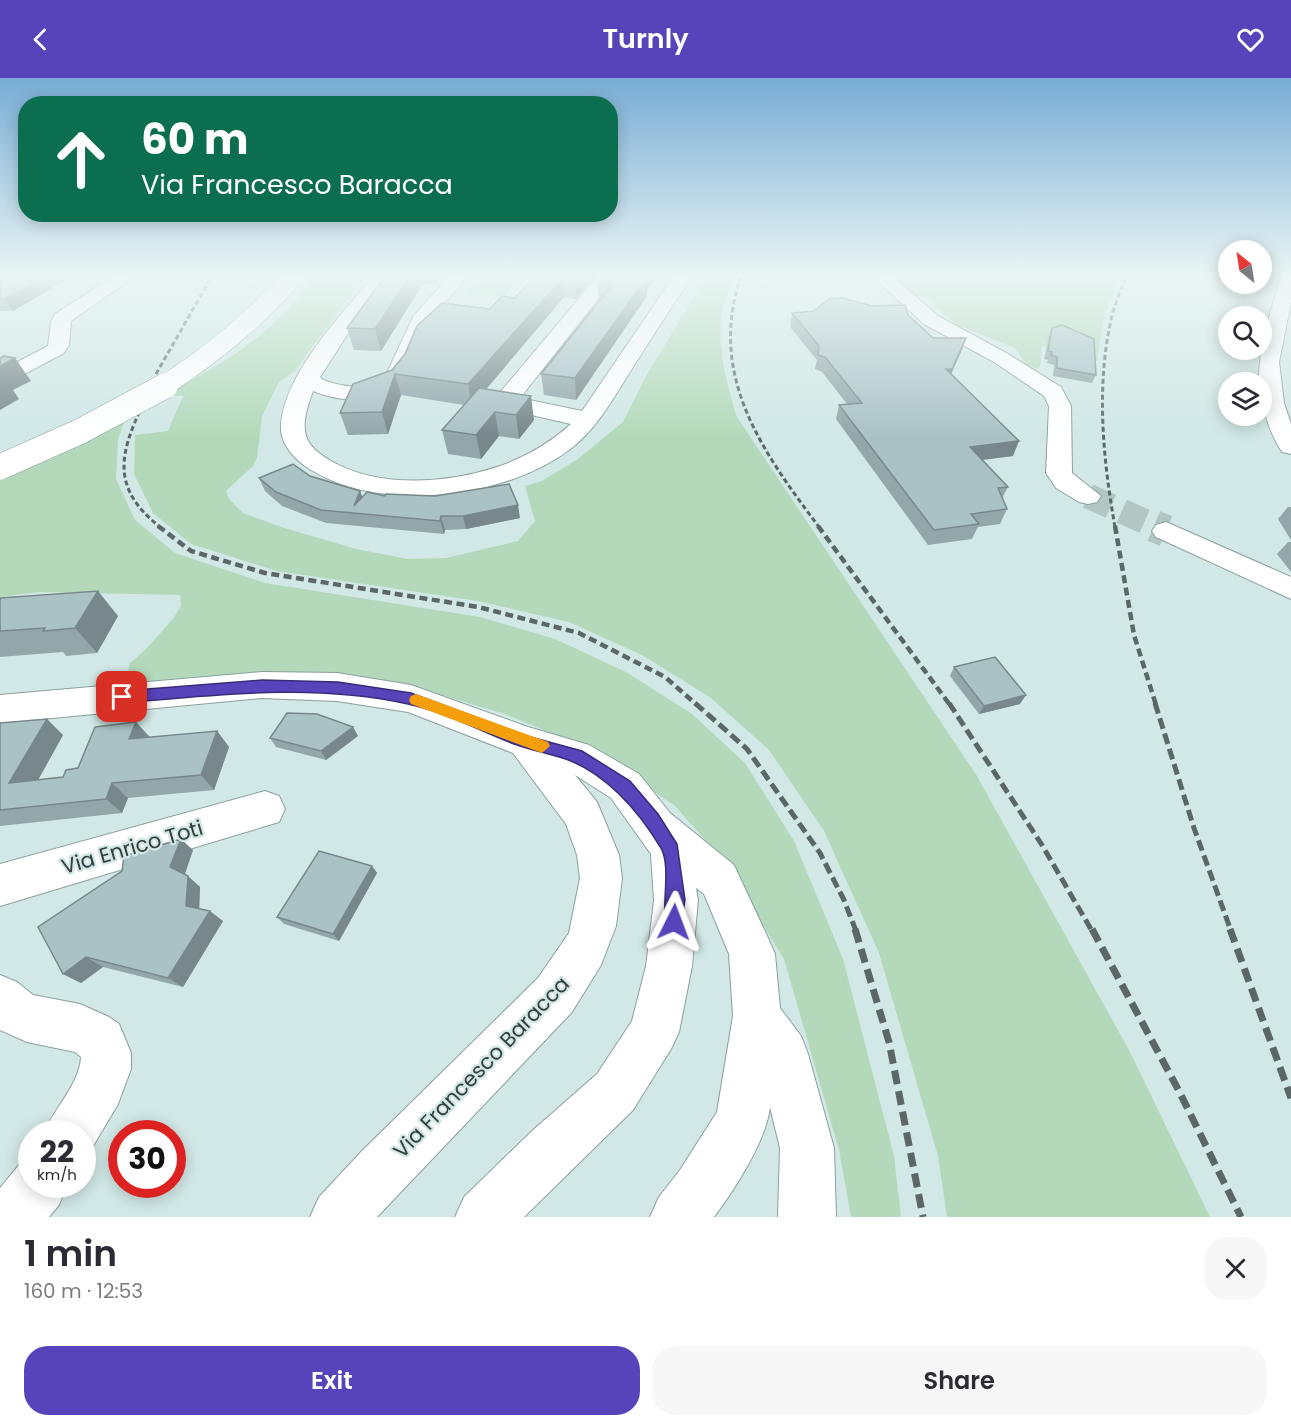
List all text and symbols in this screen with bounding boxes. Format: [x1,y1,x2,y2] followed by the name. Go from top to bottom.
[602,20,689,57] text: Turnly
[24,23,57,56] icon: back
[1234,23,1267,56] icon: heart
[141,110,249,169] text: 60 m
[42,120,120,198] icon: ahead
[141,166,453,203] text: Via Francesco Baracca
[1218,240,1272,294] north arrow
[1218,240,1272,426] map controls
[1218,306,1272,360] button: search
[1218,372,1272,426] button: layers
[96,671,147,722] pin
[105,680,138,713] icon: arrive
[58,813,206,881] street label: Via Enrico Toti
[642,890,706,954] position arrow
[386,970,576,1164] street label: Via Francesco Baracca
[108,1120,186,1198] speed limit sign: 30
[40,1130,74,1173] text: 22
[37,1164,77,1185] text: km/h
[24,1228,117,1279] text: 1 min
[1204,1237,1267,1300] button: close
[24,1277,143,1305] text: 160 m · 12:53
[24,1346,640,1415] button: Exit
[652,1346,1267,1415] button: Share

